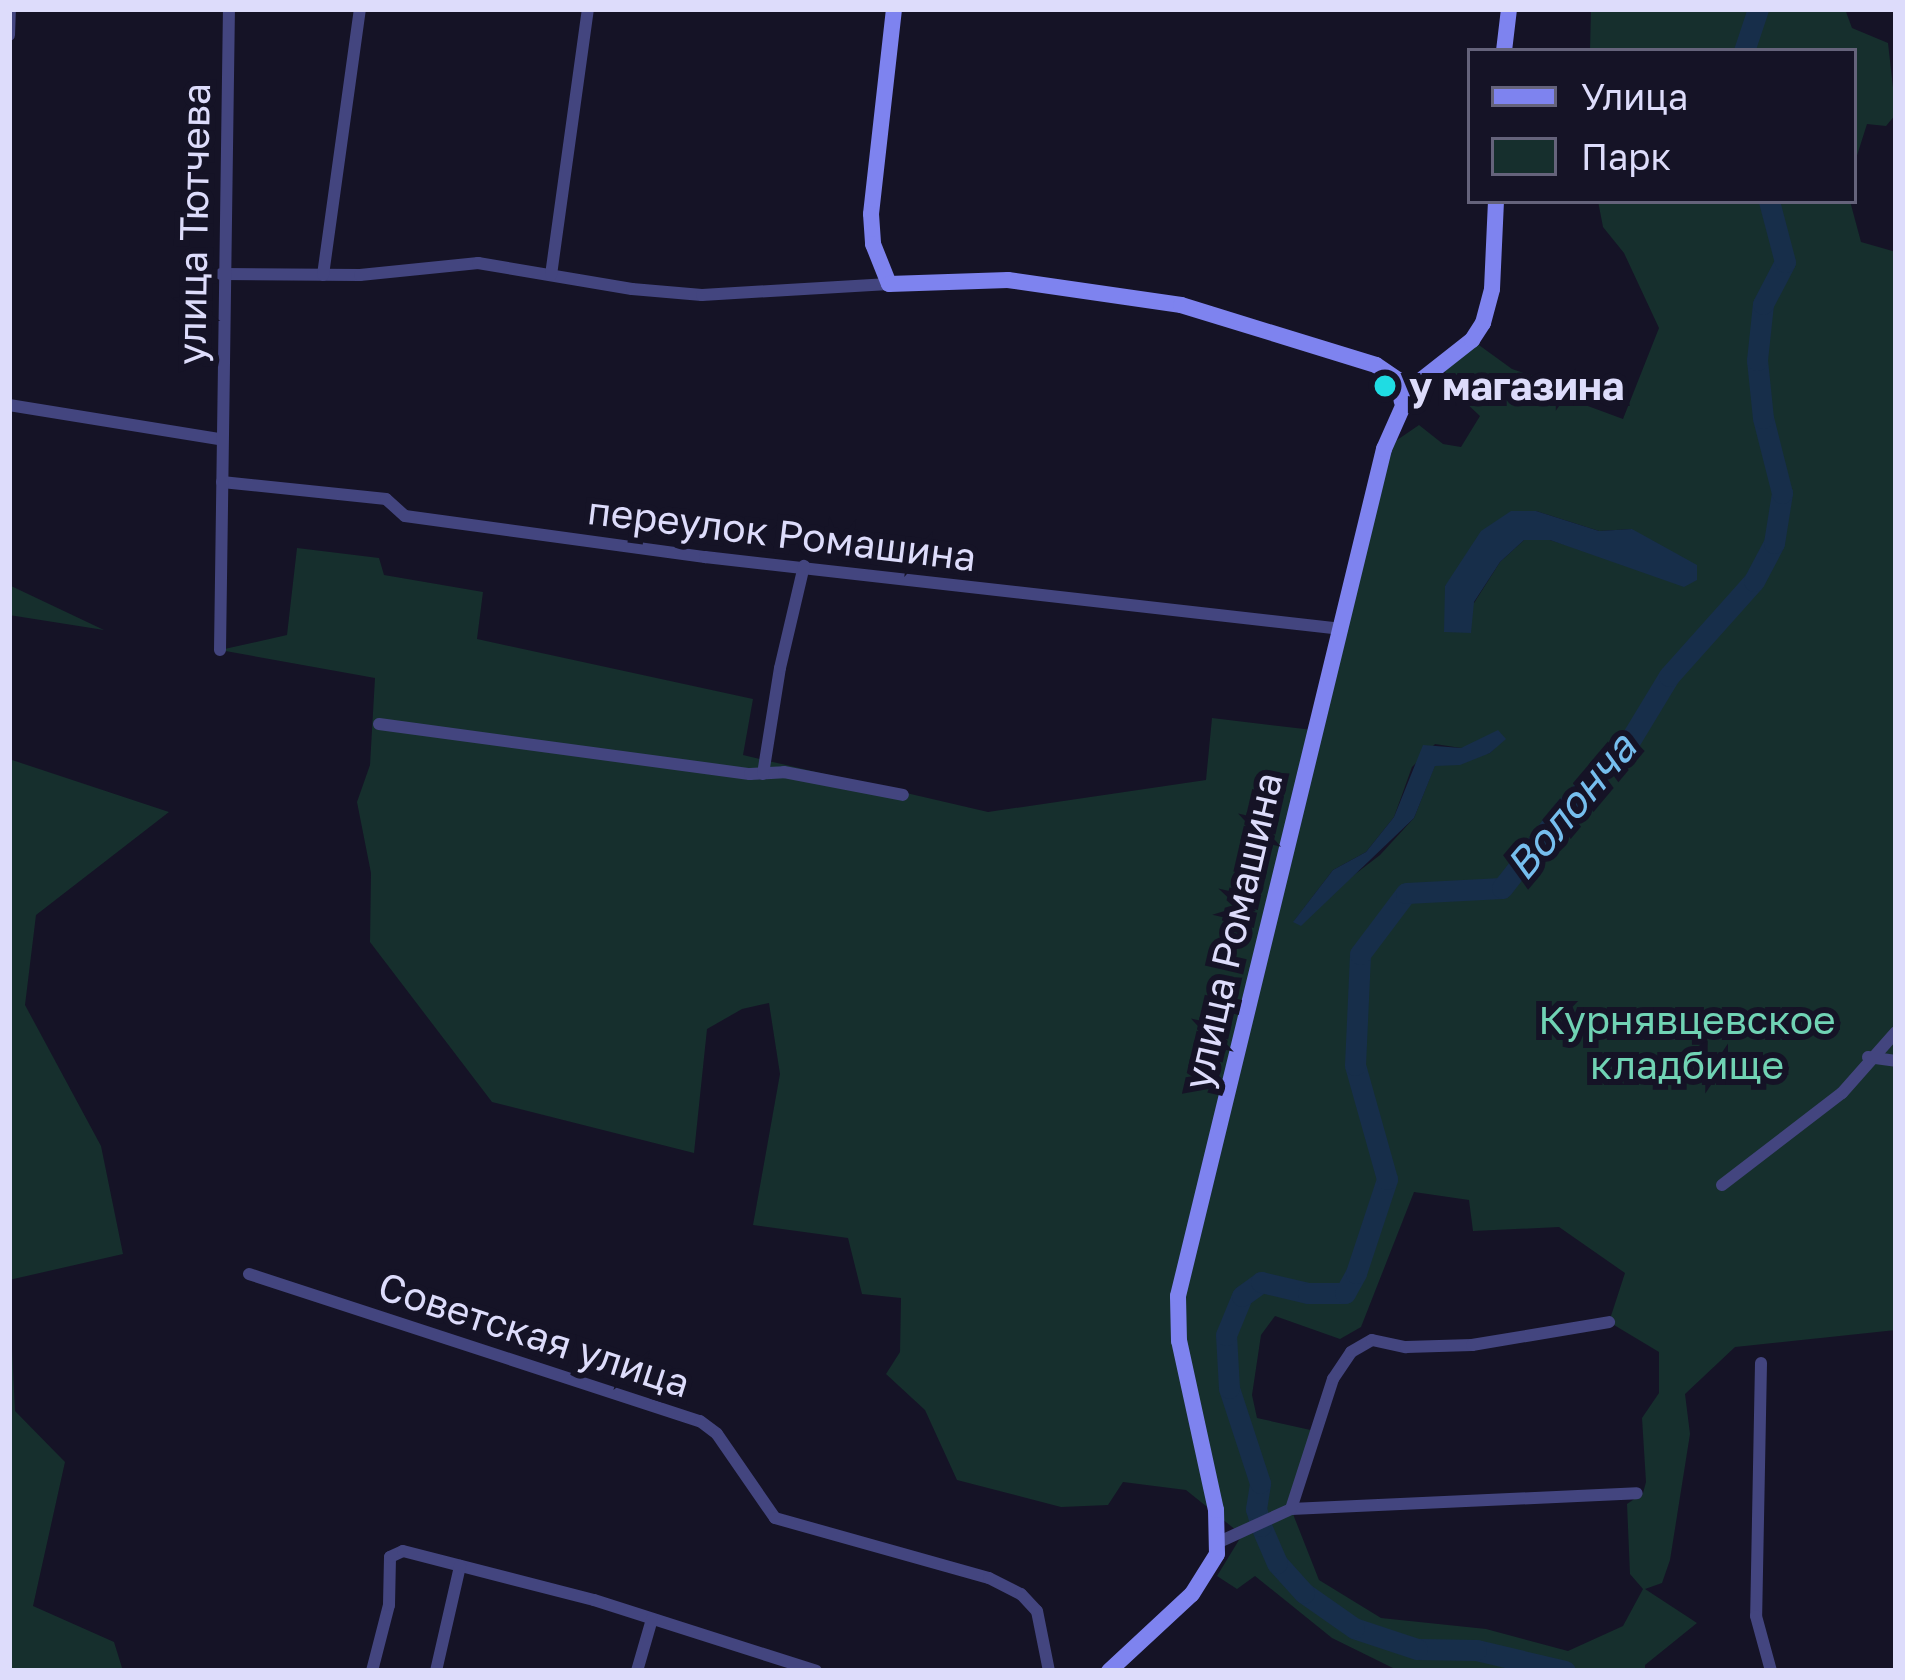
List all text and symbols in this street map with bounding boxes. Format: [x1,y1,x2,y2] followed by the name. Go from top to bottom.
[1467,48,1857,204] legend
[1581,75,1688,118] text: Улица
[168,83,220,365] street label: улица Тютчева
[1581,135,1671,178] text: Парк
[1409,363,1624,409] place label: у магазина
[1372,373,1398,399] marker: у магазина
[585,487,979,581] street label: переулок Ромашина
[1494,723,1646,889] water label: Волонча
[1174,768,1292,1094] street label: улица Ромашина
[1538,998,1836,1089] park label: Курнявцевское кладбище
[372,1263,696,1407] street label: Советская улица

